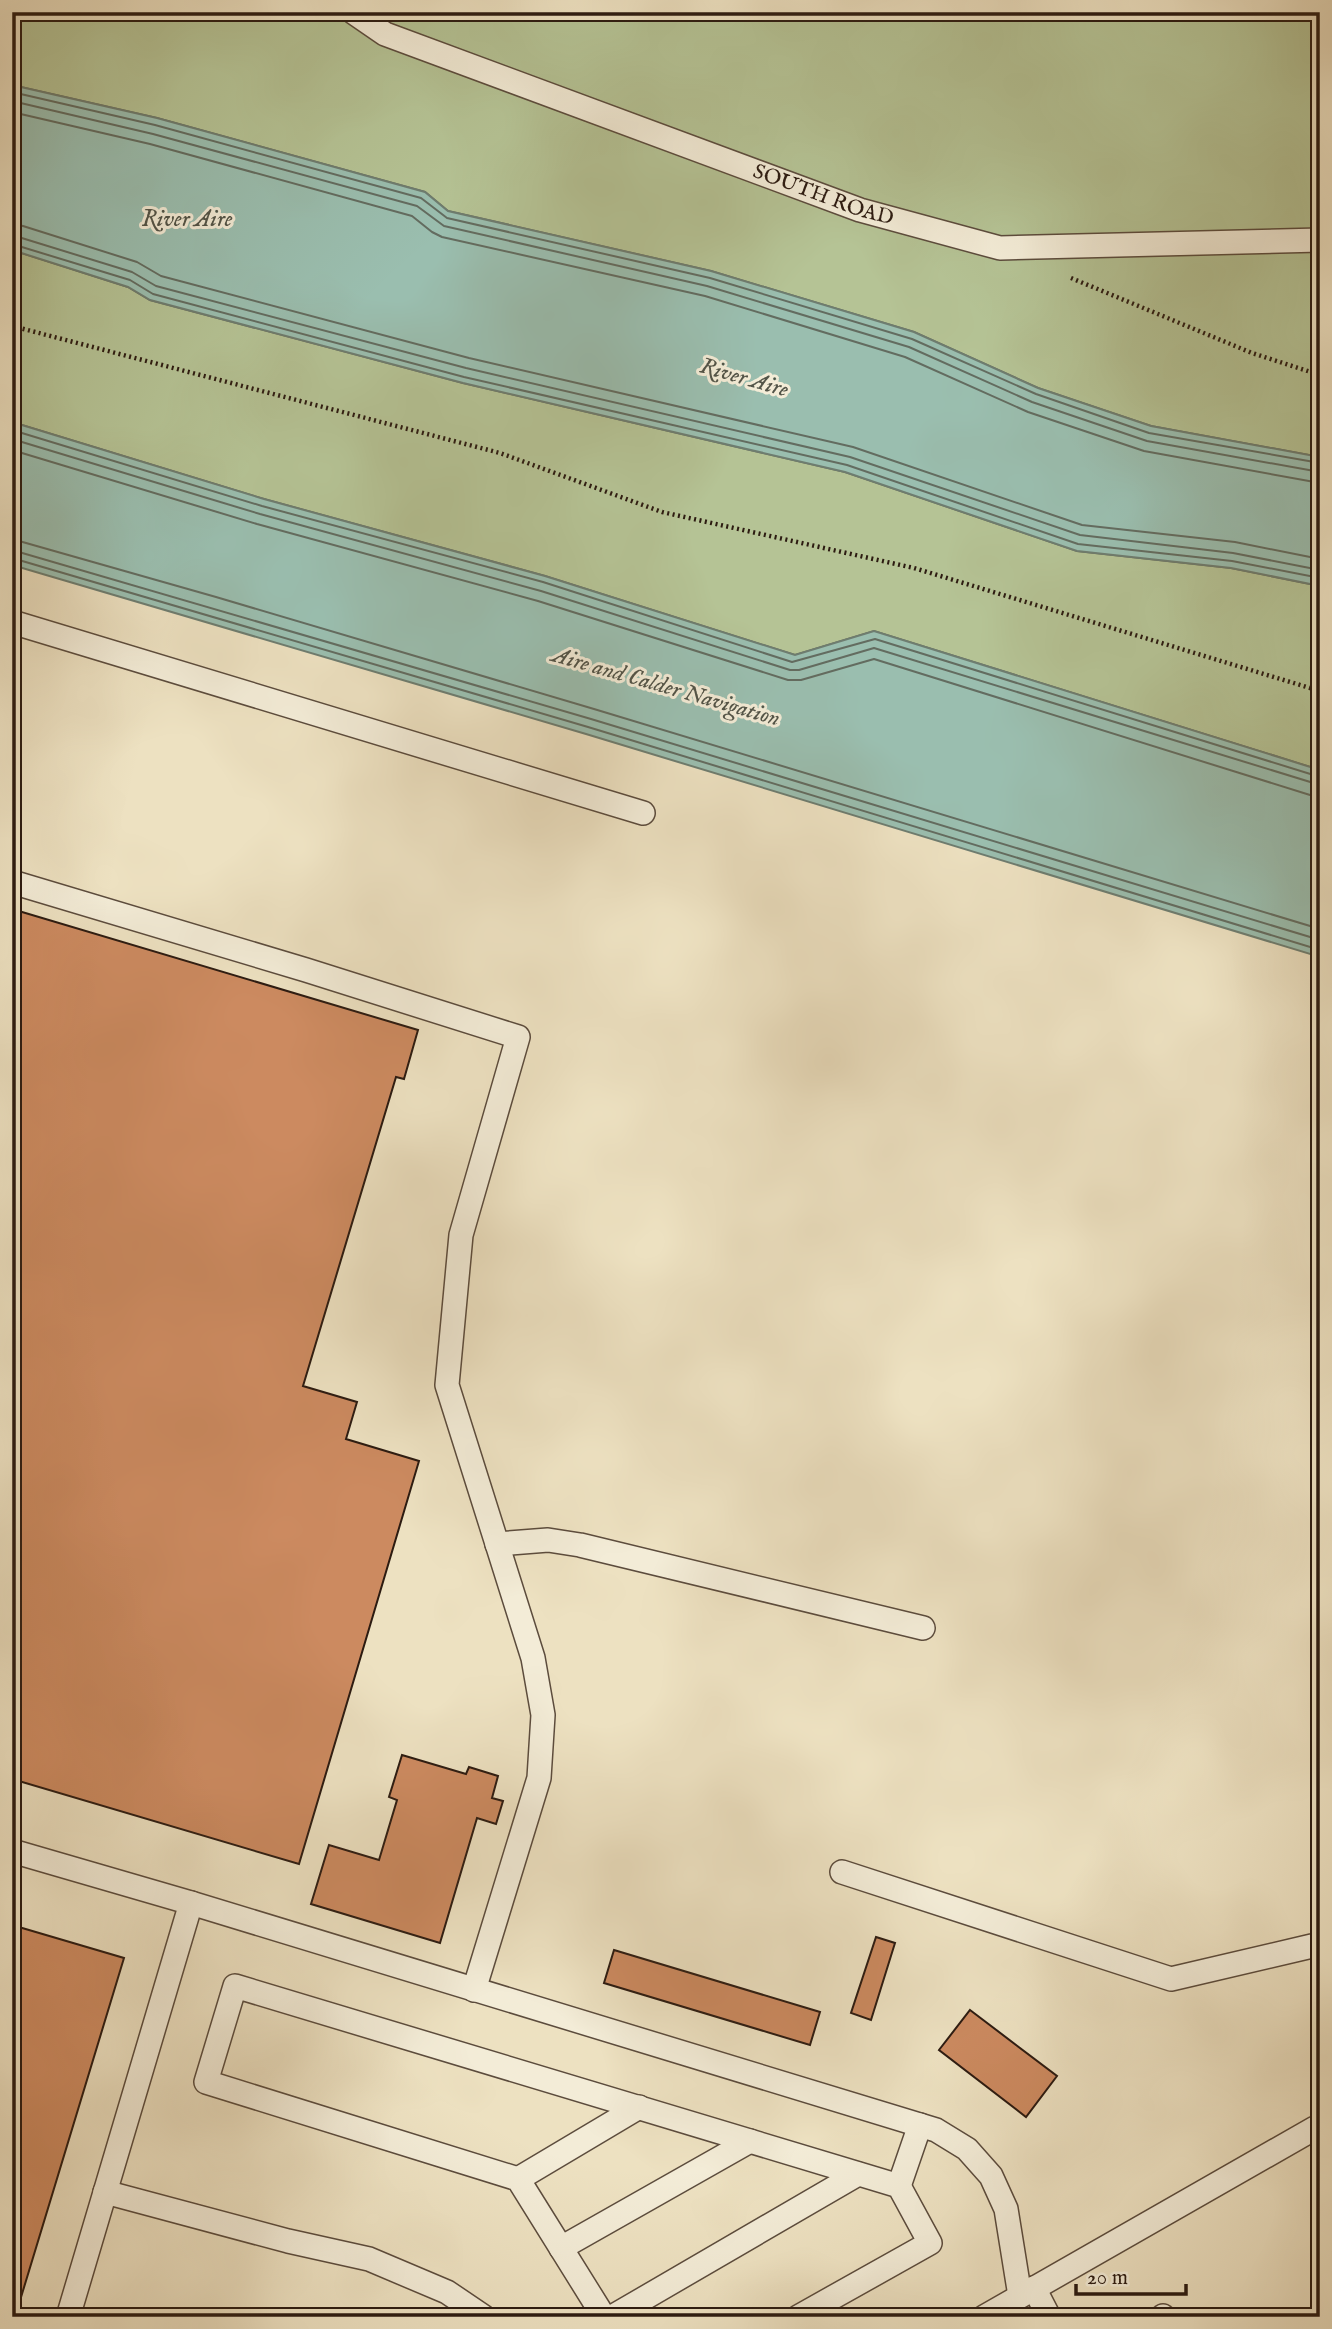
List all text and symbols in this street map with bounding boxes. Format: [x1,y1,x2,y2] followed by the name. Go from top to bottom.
[749,158,897,232] street label: SOUTH ROAD
[142,205,233,234] water label: River Aire
[696,352,792,405] water label: River Aire
[546,640,783,734] water label: Aire and Calder Navigation
[1076,2252,1187,2296] scale bar
[1087,2265,1128,2292] text: 20 m

